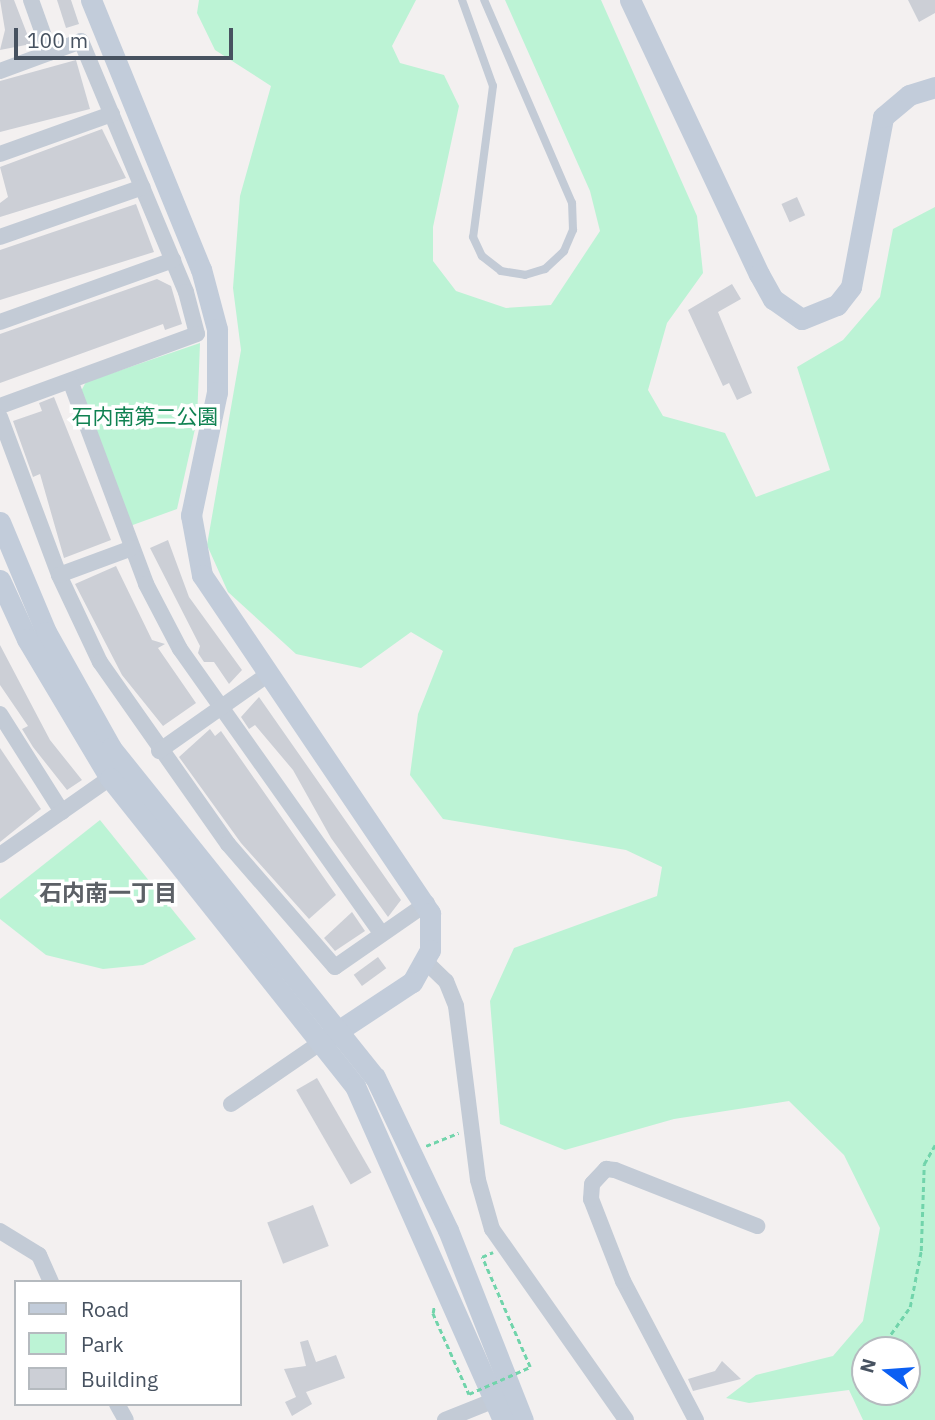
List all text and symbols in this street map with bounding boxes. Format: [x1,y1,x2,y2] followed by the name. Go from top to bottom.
[18,14,236,58] scale bar
[27,26,88,54] text: 100 m
[72,403,218,429] park label: 石内南第二公園
[39,878,177,906] district label: 石内南一丁目
[14,1280,242,1406] legend
[81,1295,129,1323] text: Road
[81,1330,124,1358] text: Park
[851,1336,921,1406] north arrow
[854,1356,881,1376] text: N
[81,1365,158,1393] text: Building

